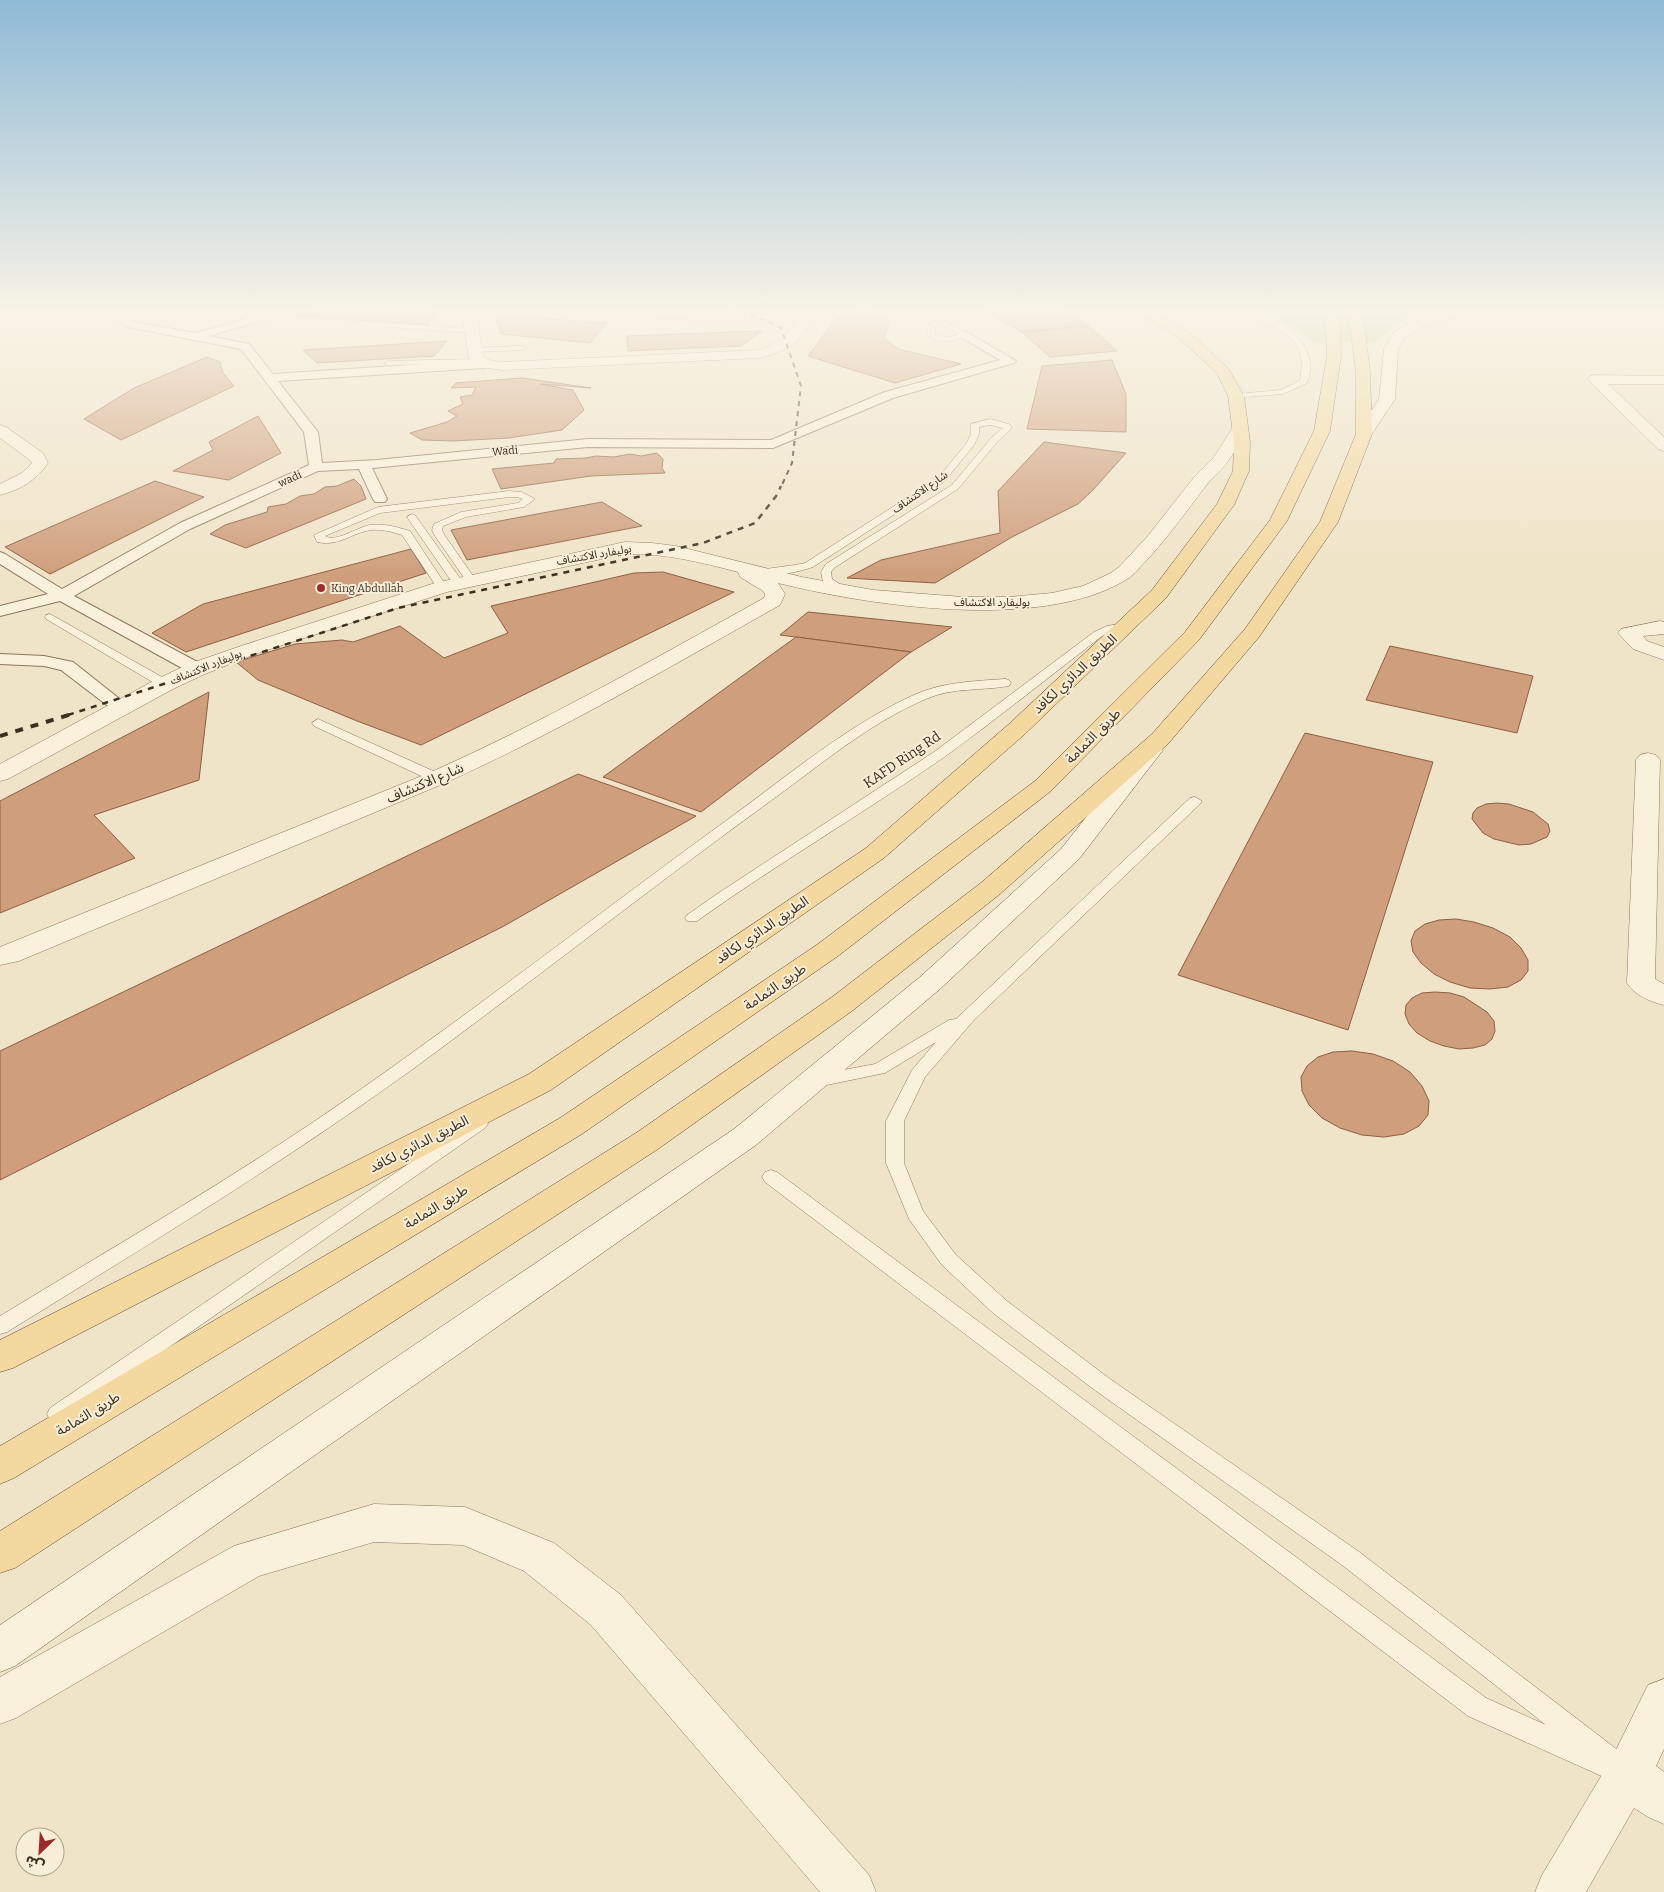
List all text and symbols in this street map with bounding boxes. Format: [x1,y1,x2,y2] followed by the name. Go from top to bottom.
[491,443,519,459] street label: Wadi
[275,468,304,490] street label: wadi
[890,468,951,517] street label: شارع الاكتشاف
[555,542,633,568] street label: بوليفارد الاكتشاف
[315,582,327,594] marker: King Abdullah
[331,582,404,595] place label: King Abdullah
[954,596,1030,609] street label: بوليفارد الاكتشاف
[1029,630,1122,719] street label: الطريق الدائري لكافد
[168,647,244,687] street label: بوليفارد الاكتشاف
[1062,705,1125,768] street label: طريق الثمامة
[860,728,944,792] street label: KAFD Ring Rd
[384,759,467,809] street label: شارع الاكتشاف
[712,892,813,969] street label: الطريق الدائري لكافد
[741,960,810,1015] street label: طريق الثمامة
[366,1112,473,1178] street label: الطريق الدائري لكافد
[401,1181,472,1234] street label: طريق الثمامة
[53,1388,124,1441] street label: طريق الثمامة
[15,1827,65,1877] north arrow
[22,1852,47,1875] text: ش

